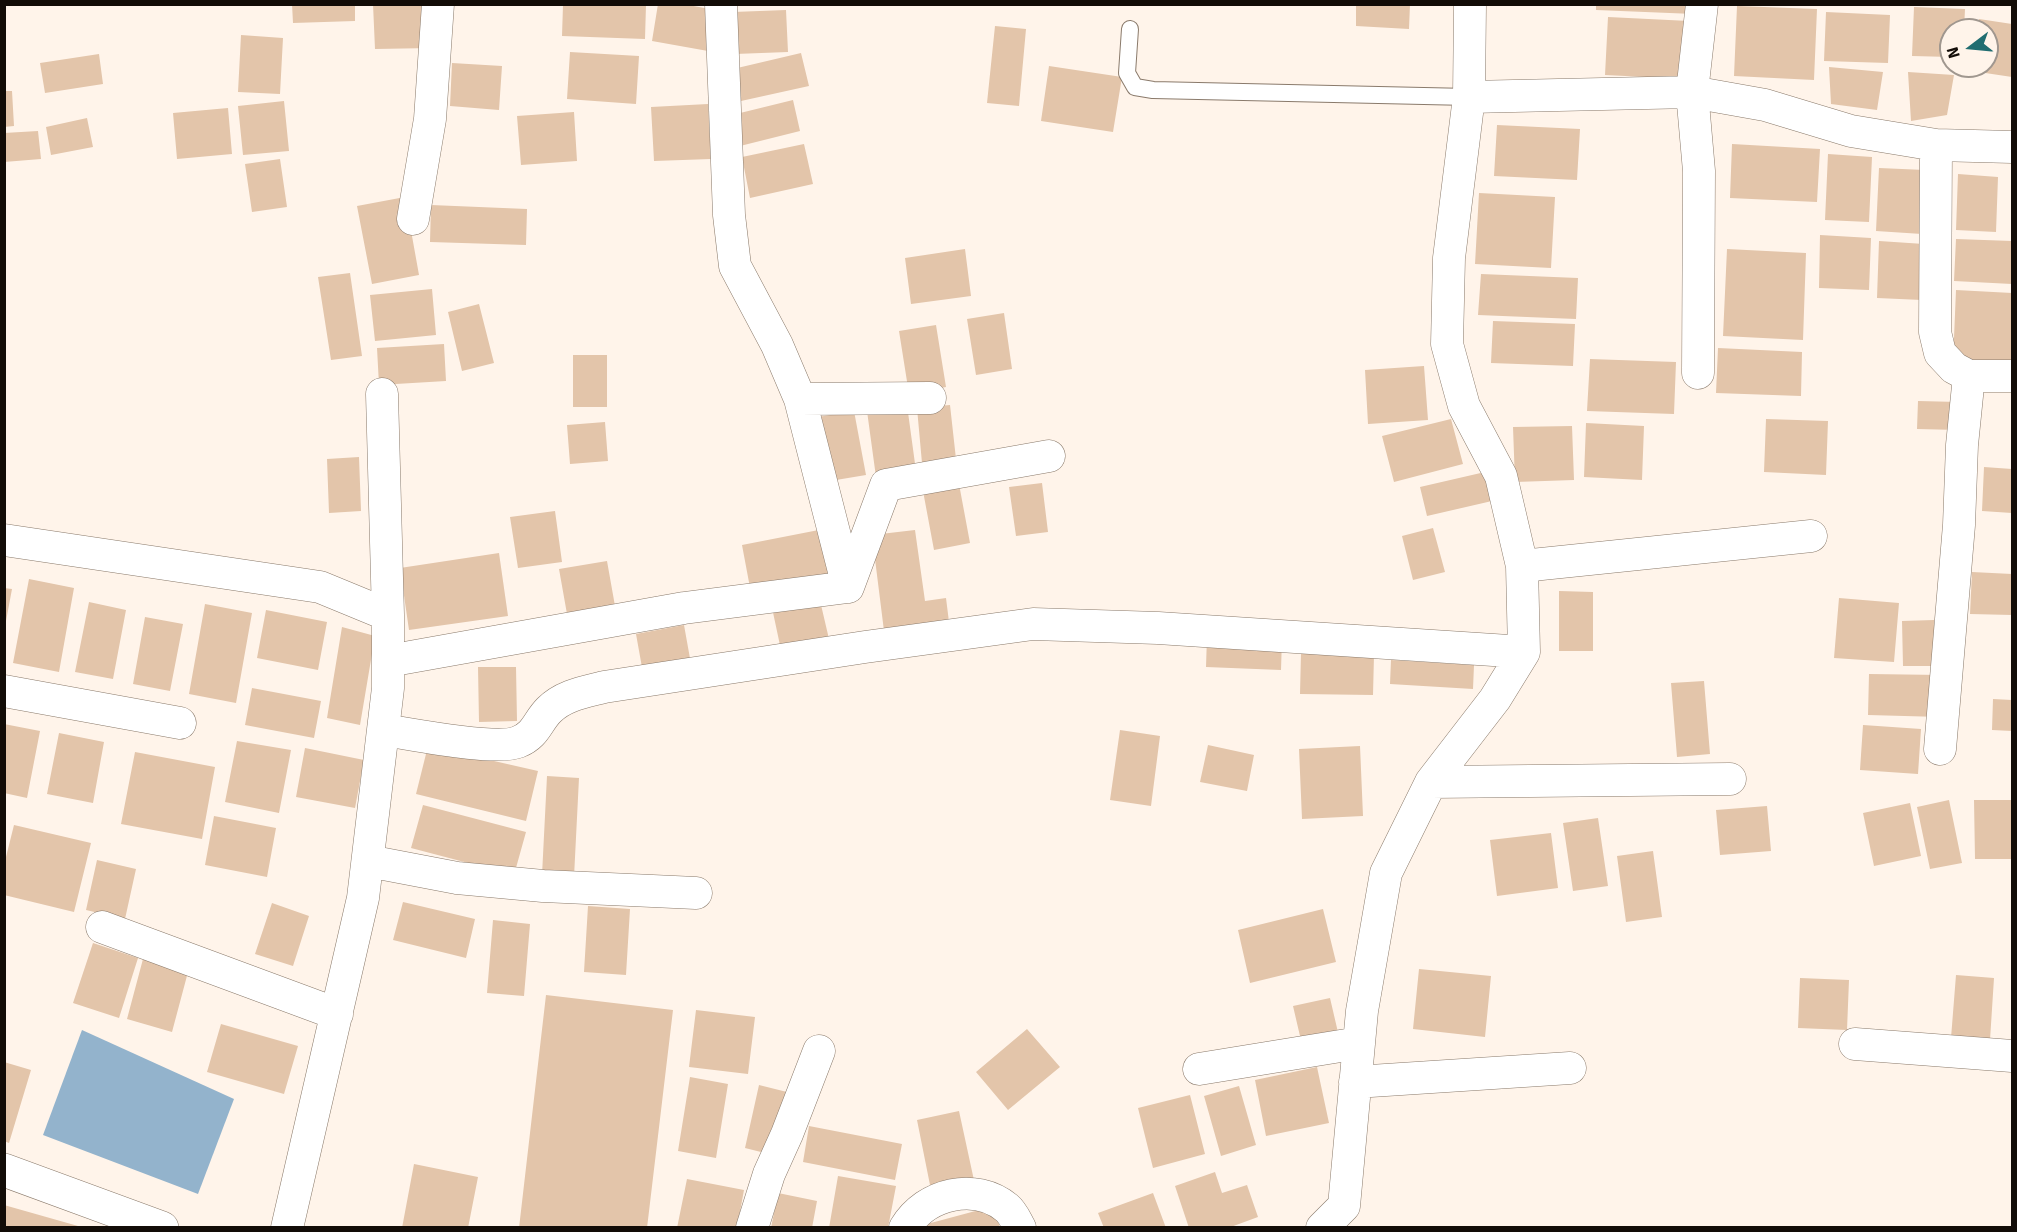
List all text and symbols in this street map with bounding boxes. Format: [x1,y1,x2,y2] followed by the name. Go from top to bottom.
[1939,18,1999,78] north arrow
[1942,44,1965,61] text: N

